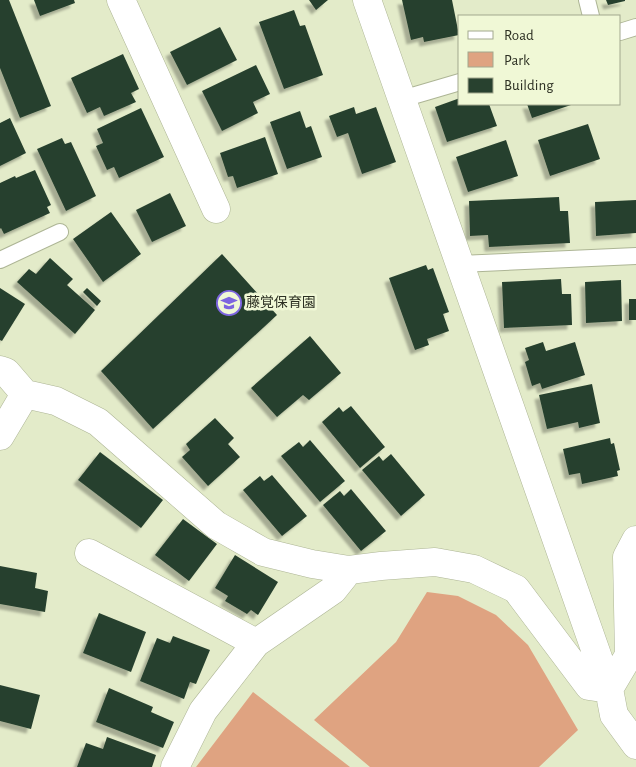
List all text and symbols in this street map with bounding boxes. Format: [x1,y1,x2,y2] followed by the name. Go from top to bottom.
[458,15,621,105] legend
[504,28,534,43] text: Road
[504,53,530,68] text: Park
[504,78,554,93] text: Building
[216,290,242,316] school or university icon: 藤覚保育園
[246,295,316,310] place label: 藤覚保育園

